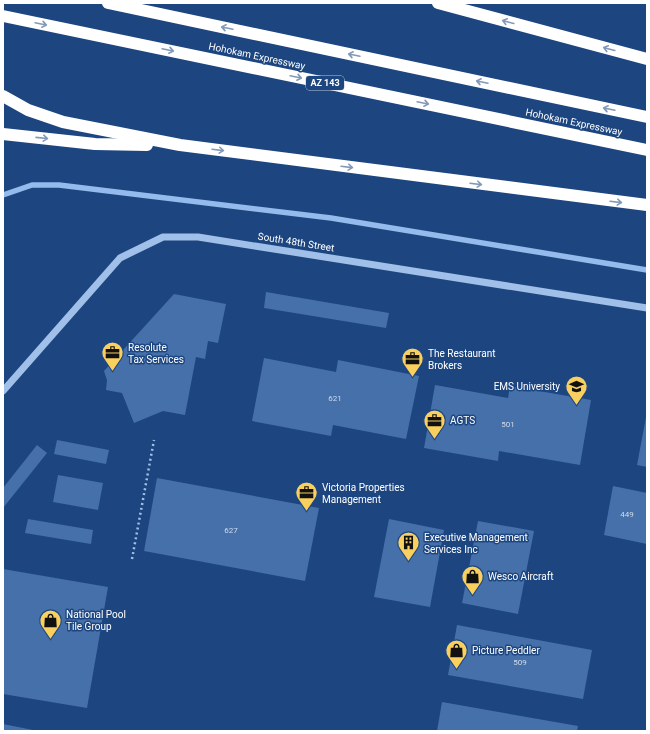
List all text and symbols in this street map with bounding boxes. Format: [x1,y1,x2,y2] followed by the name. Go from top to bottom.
[502,18,515,25] one-way arrow
[34,20,47,28] one-way arrow
[221,24,234,32] one-way arrow
[208,40,307,72] street label: Hohokam Expressway
[603,45,616,52] one-way arrow
[162,47,175,55] one-way arrow
[348,51,361,59] one-way arrow
[289,73,302,81] one-way arrow
[306,76,344,90] road number: AZ 143
[475,78,488,86] one-way arrow
[416,99,429,107] one-way arrow
[603,105,616,113] one-way arrow
[525,106,624,138] street label: Hohokam Expressway
[35,135,48,142] one-way arrow
[211,146,224,154] one-way arrow
[340,163,353,171] one-way arrow
[469,180,482,188] one-way arrow
[609,198,622,205] one-way arrow
[257,231,335,253] street label: South 48th Street
[99,340,125,373] office icon: Resolute Tax Services
[128,342,184,365] place label: Resolute Tax Services
[400,346,426,379] office icon: The Restaurant Brokers
[428,348,496,371] place label: The Restaurant Brokers
[563,373,589,406] school or university icon: EMS University
[494,381,560,392] place label: EMS University
[328,394,342,403] house number: 621
[422,407,448,440] office icon: AGTS
[450,415,475,426] place label: AGTS
[501,420,515,429] house number: 501
[293,480,319,513] office icon: Victoria Properties Management
[322,482,405,505] place label: Victoria Properties Management
[620,510,634,519] house number: 449
[224,526,238,535] house number: 627
[396,530,422,563] building icon: Executive Management Services Inc
[424,532,528,555] place label: Executive Management Services Inc
[460,563,486,596] shop icon: Wesco Aircraft
[488,571,553,582] place label: Wesco Aircraft
[38,607,64,640] shop icon: National Pool Tile Group
[66,609,126,632] place label: National Pool Tile Group
[444,637,470,670] shop icon: Picture Peddler
[472,645,540,656] place label: Picture Peddler
[513,658,527,667] house number: 509

